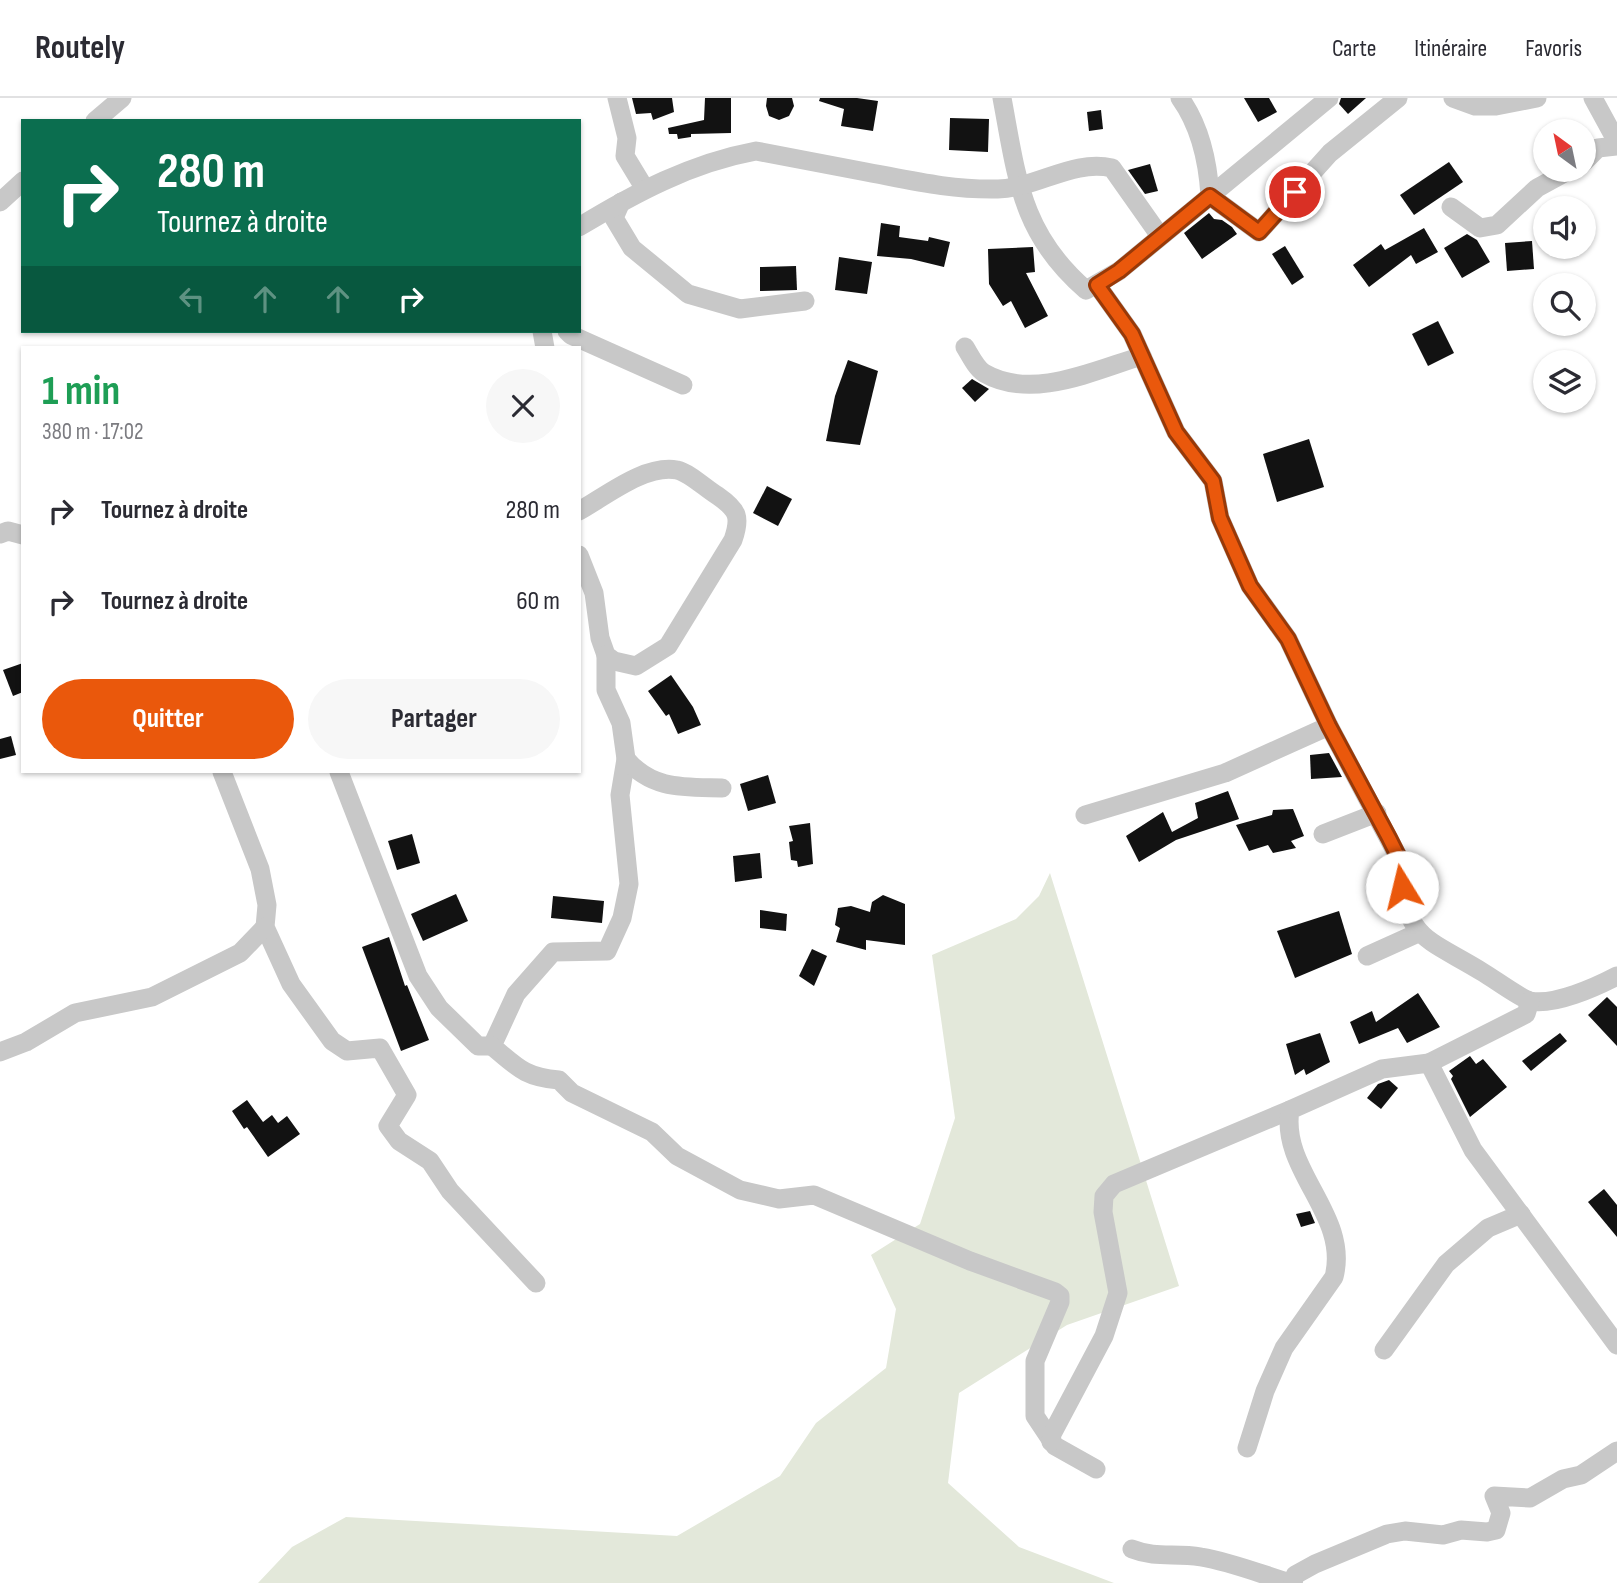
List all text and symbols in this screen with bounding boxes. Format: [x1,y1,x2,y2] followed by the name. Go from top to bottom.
[35,28,125,68] text: Routely
[1332,34,1376,63] text: Carte
[1414,34,1487,63] text: Itinéraire
[1525,34,1582,63] text: Favoris
[1533,119,1596,182] north arrow
[1533,119,1596,413] map controls
[157,143,265,202] text: 280 m
[42,147,133,238] icon: right
[1265,162,1325,222] pin
[1276,173,1314,211] icon: arrive
[1533,196,1596,259] button: sound
[157,203,328,242] text: Tournez à droite
[1533,273,1596,336] button: search
[173,280,211,318] icon: left
[246,280,284,318] icon: ahead
[319,280,357,318] icon: ahead
[392,280,430,318] icon: right
[1533,350,1596,413] button: layers
[42,366,120,417] text: 1 min
[486,369,560,443] button: close
[42,418,143,446] text: 380 m · 17:02
[42,492,80,530] icon: right
[101,495,248,526] text: Tournez à droite
[505,495,560,526] text: 280 m
[42,583,80,621] icon: right
[101,586,248,617] text: Tournez à droite
[516,586,560,617] text: 60 m
[42,679,294,759] button: Quitter
[308,679,560,759] button: Partager
[1365,850,1439,924] position arrow

